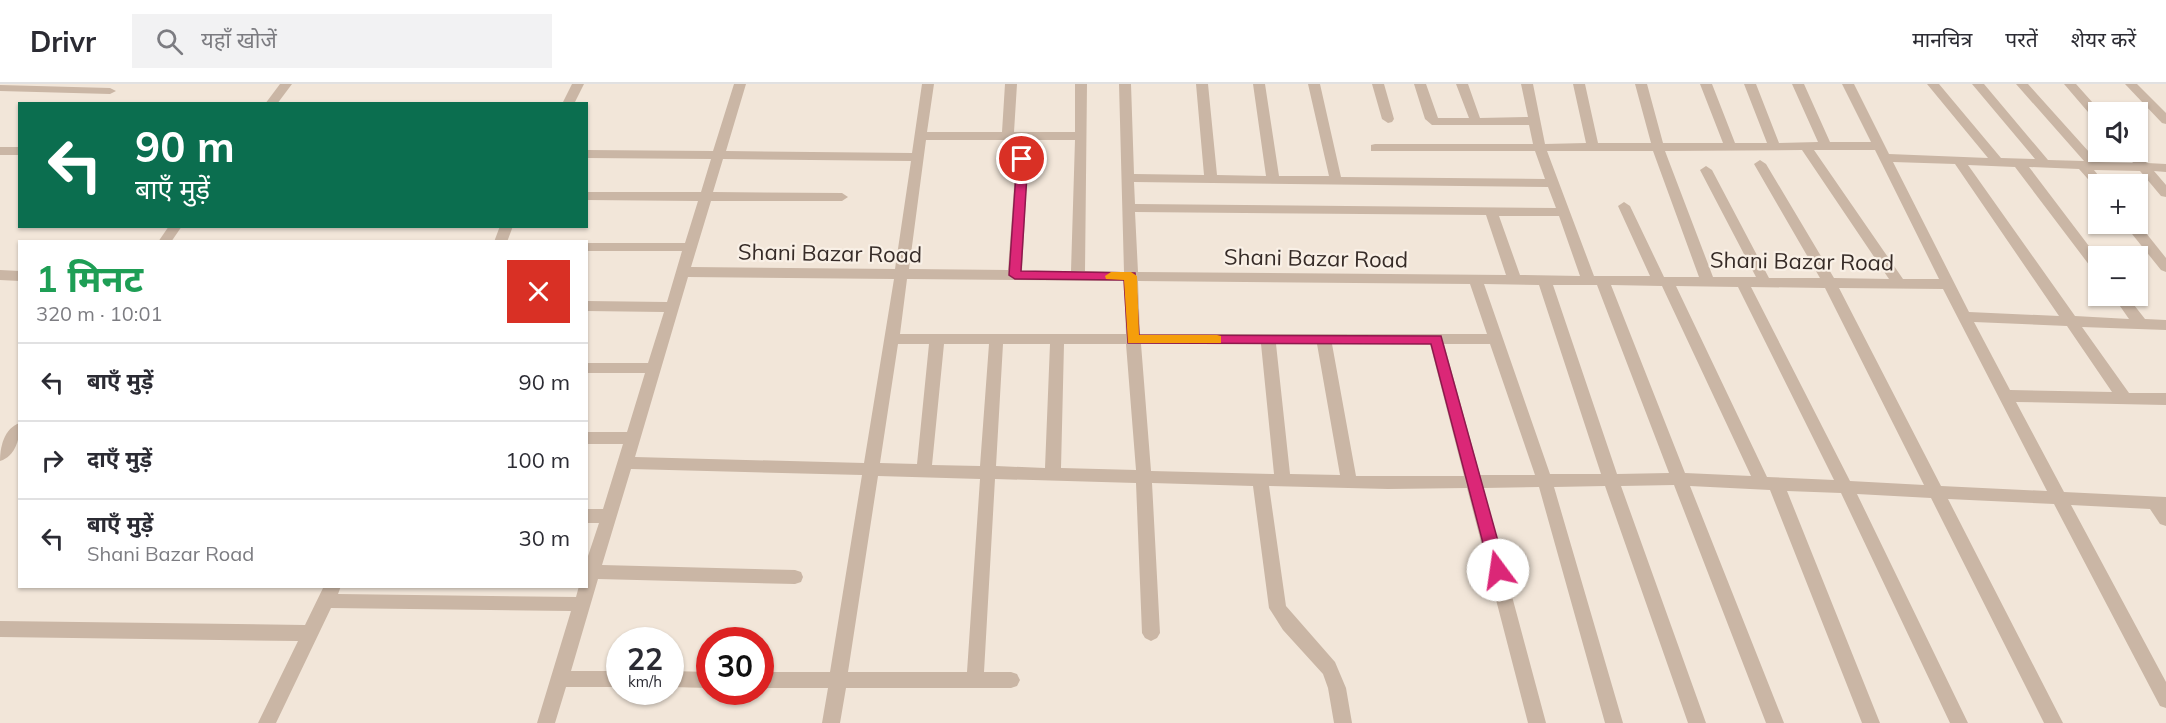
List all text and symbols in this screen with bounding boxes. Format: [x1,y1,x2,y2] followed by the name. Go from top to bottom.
[132,14,552,68] search box
[30,24,96,59] text: Drivr
[153,25,186,58] icon: search
[201,26,277,54] text: यहाँ खोजें
[1912,26,1972,52] text: मानचित्र
[2005,26,2038,52] text: परतें
[2071,26,2136,52] text: शेयर करें
[2088,102,2148,306] map controls
[2088,102,2148,162] button: sound
[135,120,235,173] text: 90 m
[36,126,114,204] icon: left
[996,133,1047,184] pin
[1005,142,1038,175] icon: arrive
[135,172,210,206] text: बाएँ मुड़ें
[2088,174,2148,234] button: +
[738,237,922,269] street label: Shani Bazar Road
[1224,242,1408,274] street label: Shani Bazar Road
[1710,245,1894,277] street label: Shani Bazar Road
[2088,246,2148,306] button: −
[36,256,143,301] text: 1 मिनट
[507,260,570,323] button: close
[36,301,162,326] text: 320 m · 10:01
[36,366,69,399] icon: left
[87,367,153,395] text: बाएँ मुड़ें
[519,368,570,396] text: 90 m
[36,444,69,477] icon: right
[87,445,152,473] text: दाएँ मुड़ें
[505,446,570,474] text: 100 m
[87,510,153,538] text: बाएँ मुड़ें
[36,522,69,555] icon: left
[519,524,570,552] text: 30 m
[1466,538,1530,602] position arrow
[87,541,254,566] text: Shani Bazar Road
[696,627,774,705] speed limit sign: 30
[627,640,663,678] text: 22
[628,672,662,691] text: km/h

